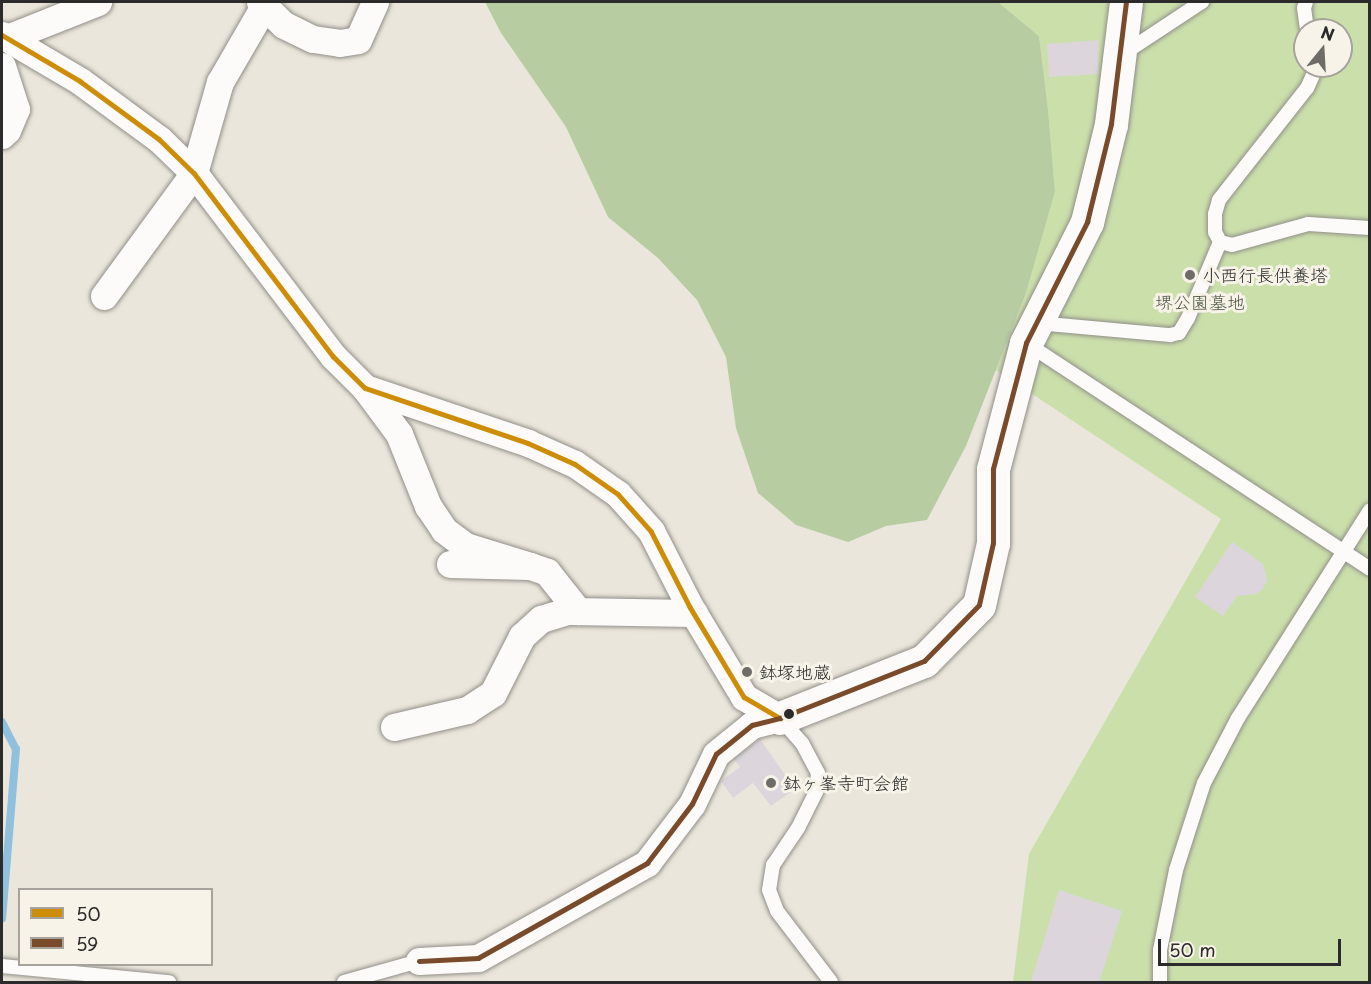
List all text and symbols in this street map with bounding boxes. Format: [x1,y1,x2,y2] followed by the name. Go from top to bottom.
[1293,18,1353,78] north arrow
[1318,19,1338,46] text: N
[1202,264,1328,286] place label: 小西行長供養塔
[1183,268,1197,282] marker: 小西行長供養塔
[1155,291,1245,313] park label: 堺公園墓地
[759,661,831,683] place label: 鉢塚地蔵
[740,665,754,679] marker: 鉢塚地蔵
[783,708,795,720] unlabelled marker
[783,772,909,794] place label: 鉢ヶ峯寺町会館
[764,776,778,790] marker: 鉢ヶ峯寺町会館
[18,888,213,966] legend
[76,900,101,927] text: 50
[1161,927,1344,965] scale bar
[76,930,98,957] text: 59
[1169,936,1216,963] text: 50 m

